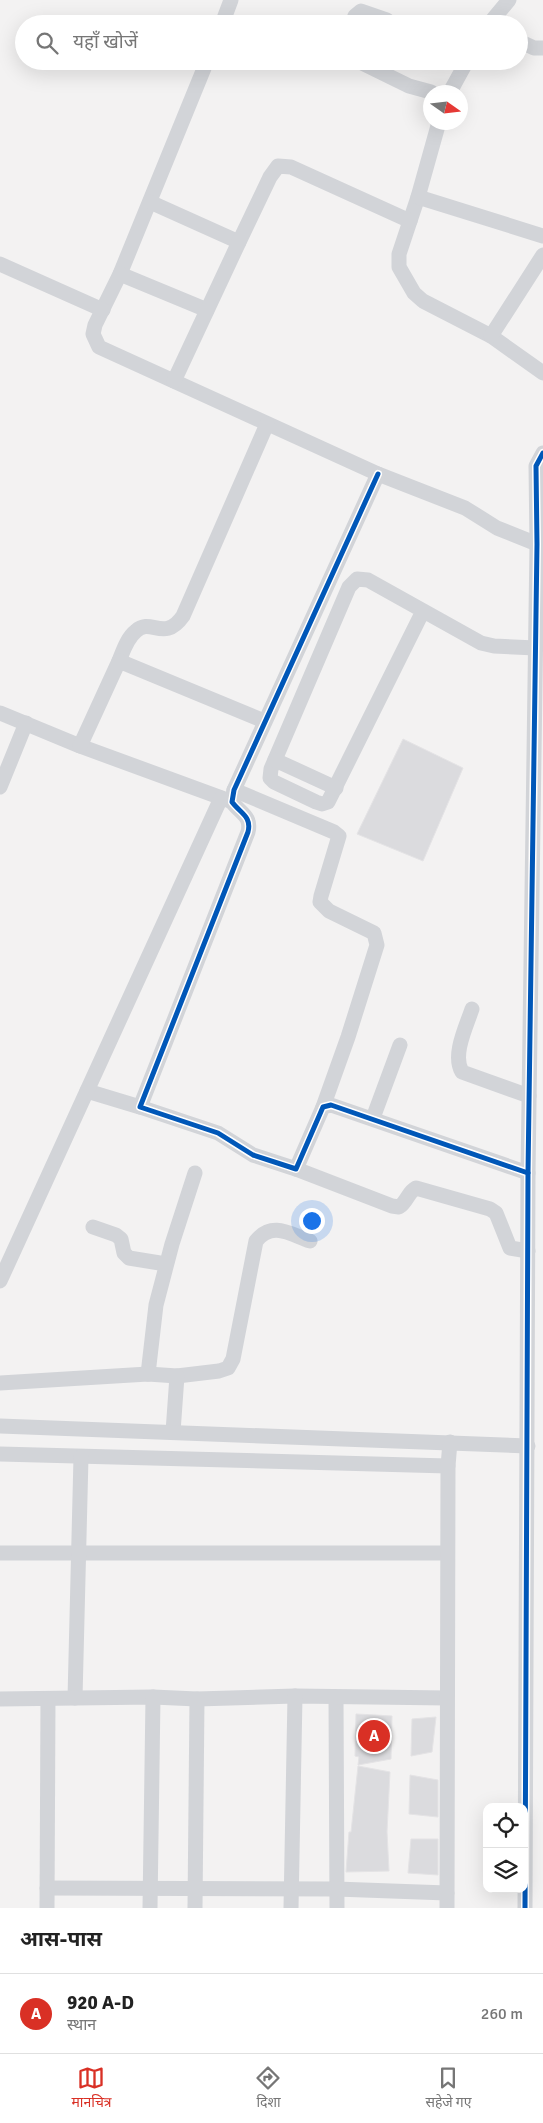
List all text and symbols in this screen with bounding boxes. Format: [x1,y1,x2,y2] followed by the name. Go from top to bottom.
[15,15,528,70] search box
[33,29,61,57] icon: search
[73,30,138,54] text: यहाँ खोजें
[423,85,468,130] north arrow
[299,1208,325,1234] your location
[358,1717,390,1755] pin: A
[483,1803,528,1893] map controls
[483,1803,528,1848] button: locate
[483,1848,528,1893] button: layers
[20,1926,102,1952] text: आस-पास
[67,1991,134,2015] text: 920 A-D
[31,2004,41,2024] text: A
[481,2004,523,2024] text: 260 m
[67,2015,96,2035] text: स्थान
[71,2064,112,2113] tab: मानचित्र
[254,2064,282,2113] tab: दिशा
[425,2064,471,2113] tab: सहेजे गए

